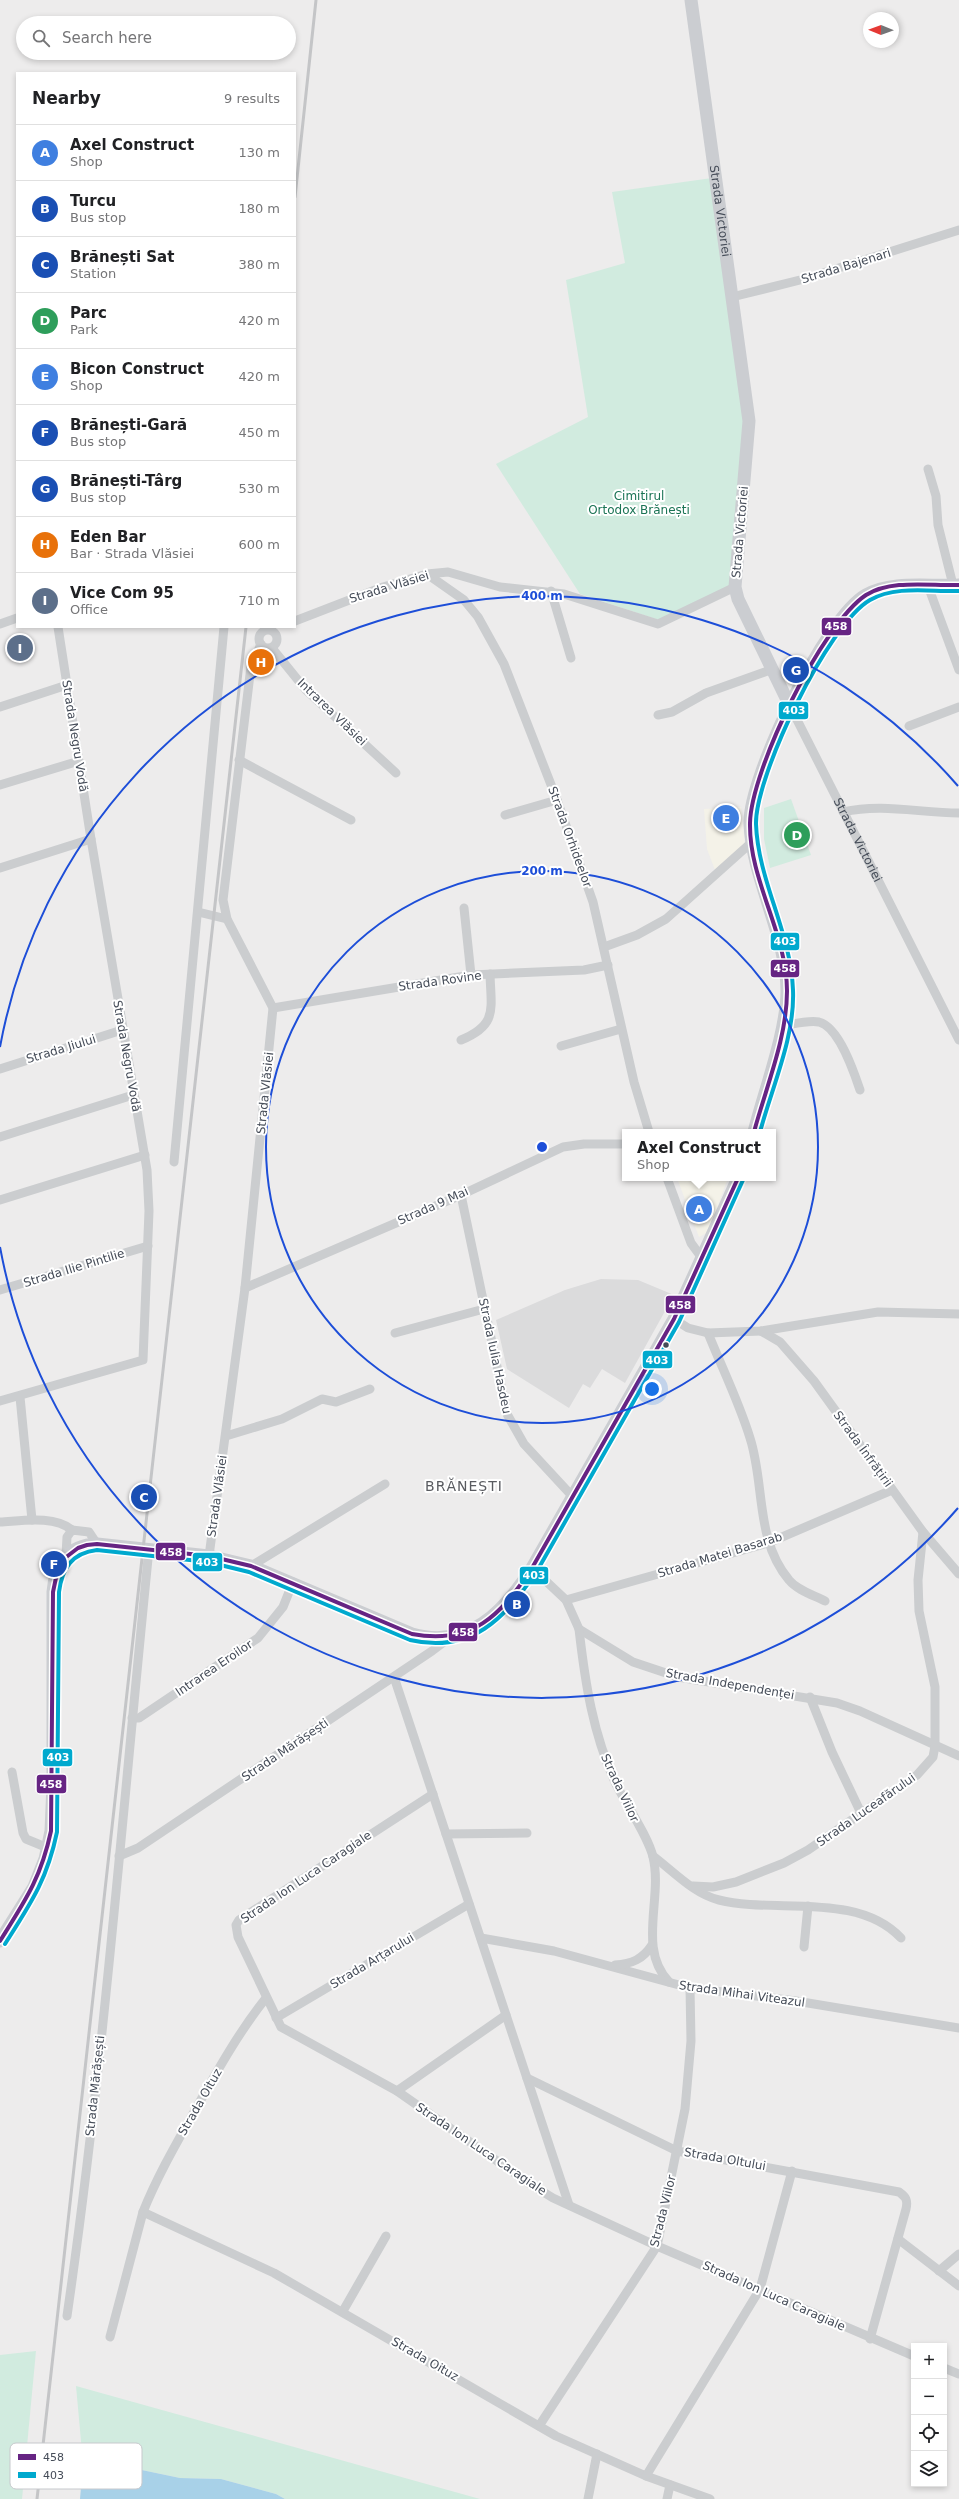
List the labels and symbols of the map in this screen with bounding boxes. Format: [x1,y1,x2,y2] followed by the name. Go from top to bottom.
[863,12,899,48] north arrow
[707,164,733,258] street label: Strada Victoriei
[800,246,892,286] street label: Strada Bajenari
[729,485,751,579] street label: Strada Victoriei
[588,489,690,517] park label: Cimitirul Ortodox Brănești
[347,568,431,606] street label: Strada Vlăsiei
[521,589,563,603] text: 400 m
[821,617,852,636] line badge: 458
[825,620,847,633] text: 458
[7,633,33,663] pin: I
[248,647,274,677] pin: H
[783,655,809,685] pin: G
[295,676,369,748] street label: Intrarea Vlăsiei
[59,679,91,793] street label: Strada Negru Vodă
[778,701,809,720] line badge: 403
[783,704,805,717] text: 403
[545,785,595,889] street label: Strada Orhideelor
[831,795,885,884] street label: Strada Victoriei
[713,803,739,833] pin: E
[784,820,810,850] pin: D
[521,864,563,878] text: 200 m
[770,932,800,951] line badge: 403
[774,935,796,948] text: 403
[770,959,800,978] line badge: 458
[774,962,796,975] text: 458
[397,968,483,994] street label: Strada Rovine
[110,999,144,1113] street label: Strada Negru Vodă
[24,1032,98,1066] street label: Strada Jiului
[254,1051,276,1135] street label: Strada Vlăsiei
[535,1140,549,1154] centre of rings
[395,1184,471,1228] street label: Strada 9 Mai
[686,1194,712,1224] pin: A
[22,1246,126,1290] street label: Strada Ilie Pintilie
[665,1295,696,1314] line badge: 458
[476,1297,514,1415] street label: Strada Iulia Hasdeu
[669,1299,691,1312] text: 458
[661,1340,671,1350] unlabelled marker
[642,1350,673,1369] line badge: 403
[646,1354,668,1367] text: 403
[642,1379,662,1399] your location
[831,1408,896,1490] street label: Strada Înfrățirii
[204,1454,230,1538] street label: Strada Vlăsiei
[425,1477,503,1495] district label: BRĂNEȘTI
[131,1482,157,1512] pin: C
[656,1529,784,1581] street label: Strada Matei Basarab
[155,1542,186,1561] line badge: 458
[160,1546,182,1559] text: 458
[41,1549,67,1579] pin: F
[192,1552,223,1572] line badge: 403
[196,1556,218,1569] text: 403
[519,1566,549,1585] line badge: 403
[523,1569,545,1582] text: 403
[504,1589,530,1619] pin: B
[448,1622,478,1642] line badge: 458
[452,1626,474,1639] text: 458
[173,1637,255,1699] street label: Intrarea Eroilor
[665,1666,795,1702] street label: Strada Independenței
[239,1716,331,1784] street label: Strada Mărășești
[42,1748,73,1767] line badge: 403
[47,1751,69,1764] text: 403
[598,1752,642,1824] street label: Strada Viilor
[814,1771,918,1849] street label: Strada Luceafărului
[36,1774,67,1794] line badge: 458
[40,1778,62,1791] text: 458
[238,1828,374,1926] street label: Strada Ion Luca Caragiale
[327,1930,417,1992] street label: Strada Arțarului
[678,1978,806,2010] street label: Strada Mihai Viteazul
[83,2035,107,2137] street label: Strada Mărășești
[175,2066,225,2138] street label: Strada Oituz
[413,2100,549,2198] street label: Strada Ion Luca Caragiale
[683,2145,767,2173] street label: Strada Oltului
[647,2174,679,2248] street label: Strada Viilor
[701,2258,847,2334] street label: Strada Ion Luca Caragiale
[389,2334,461,2384] street label: Strada Oituz
[10,2443,142,2489] legend
[43,2451,64,2464] text: 458
[43,2469,64,2482] text: 403

